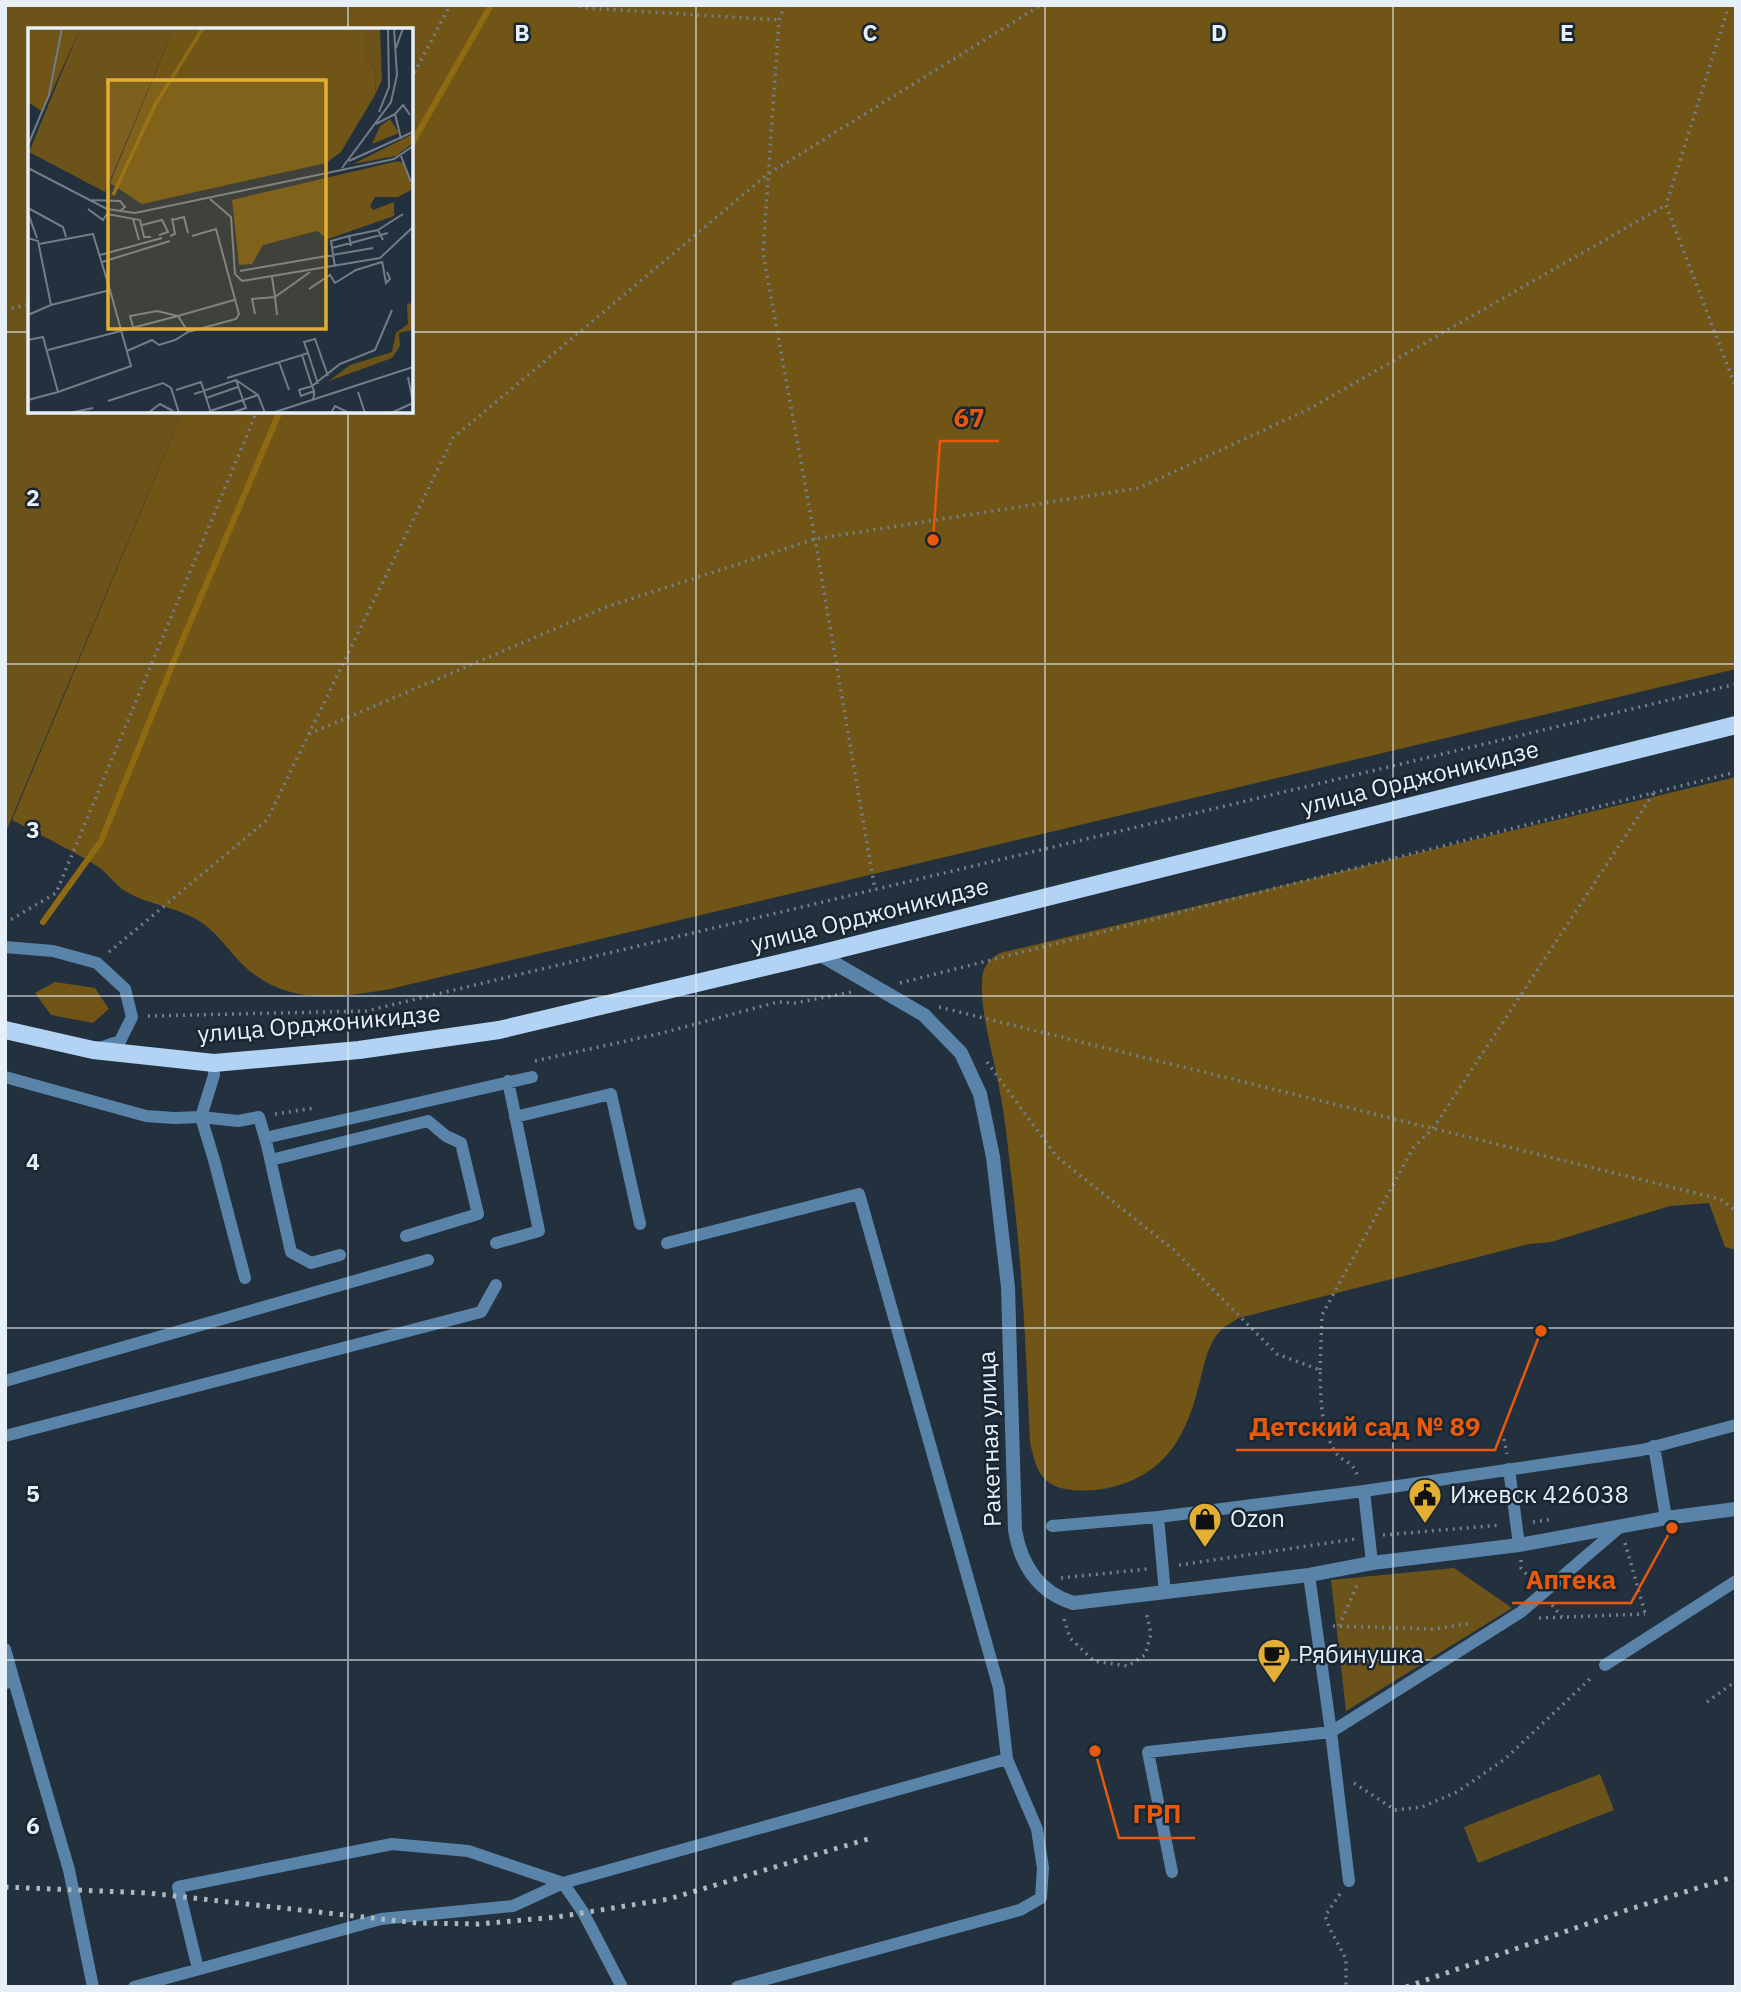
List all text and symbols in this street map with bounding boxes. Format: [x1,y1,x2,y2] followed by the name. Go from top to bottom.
[514,17,530,47] text: B
[863,17,878,47] text: C
[1211,17,1227,47] text: D
[1560,17,1574,47] text: E
[28,28,413,413] inset map
[940,394,999,441] callout: 67
[953,400,985,434] text: 67
[26,482,40,512] text: 2
[1298,732,1542,822] street label: улица Орджоникидзе
[26,814,40,844] text: 3
[748,869,992,959] street label: улица Орджоникидзе
[196,996,442,1050] street label: улица Орджоникидзе
[26,1146,40,1176] text: 4
[970,1350,1008,1528] street label: Ракетная улица
[1236,1403,1495,1450] callout: Детский сад № 89
[1249,1409,1481,1443] text: Детский сад № 89
[1406,1476,1444,1525] public building icon: Ижевск 426038
[26,1478,40,1508] text: 5
[1450,1478,1629,1510] place label: Ижевск 426038
[1186,1500,1224,1549] shop icon: Ozon
[1230,1502,1285,1534] place label: Ozon
[1512,1556,1631,1603] callout: Аптека
[1526,1562,1616,1596] text: Аптека
[1255,1636,1293,1685] cafe icon: Рябинушка
[1298,1638,1424,1670] place label: Рябинушка
[1119,1791,1195,1838] callout: ГРП
[1133,1796,1181,1830] text: ГРП
[26,1810,40,1840] text: 6

